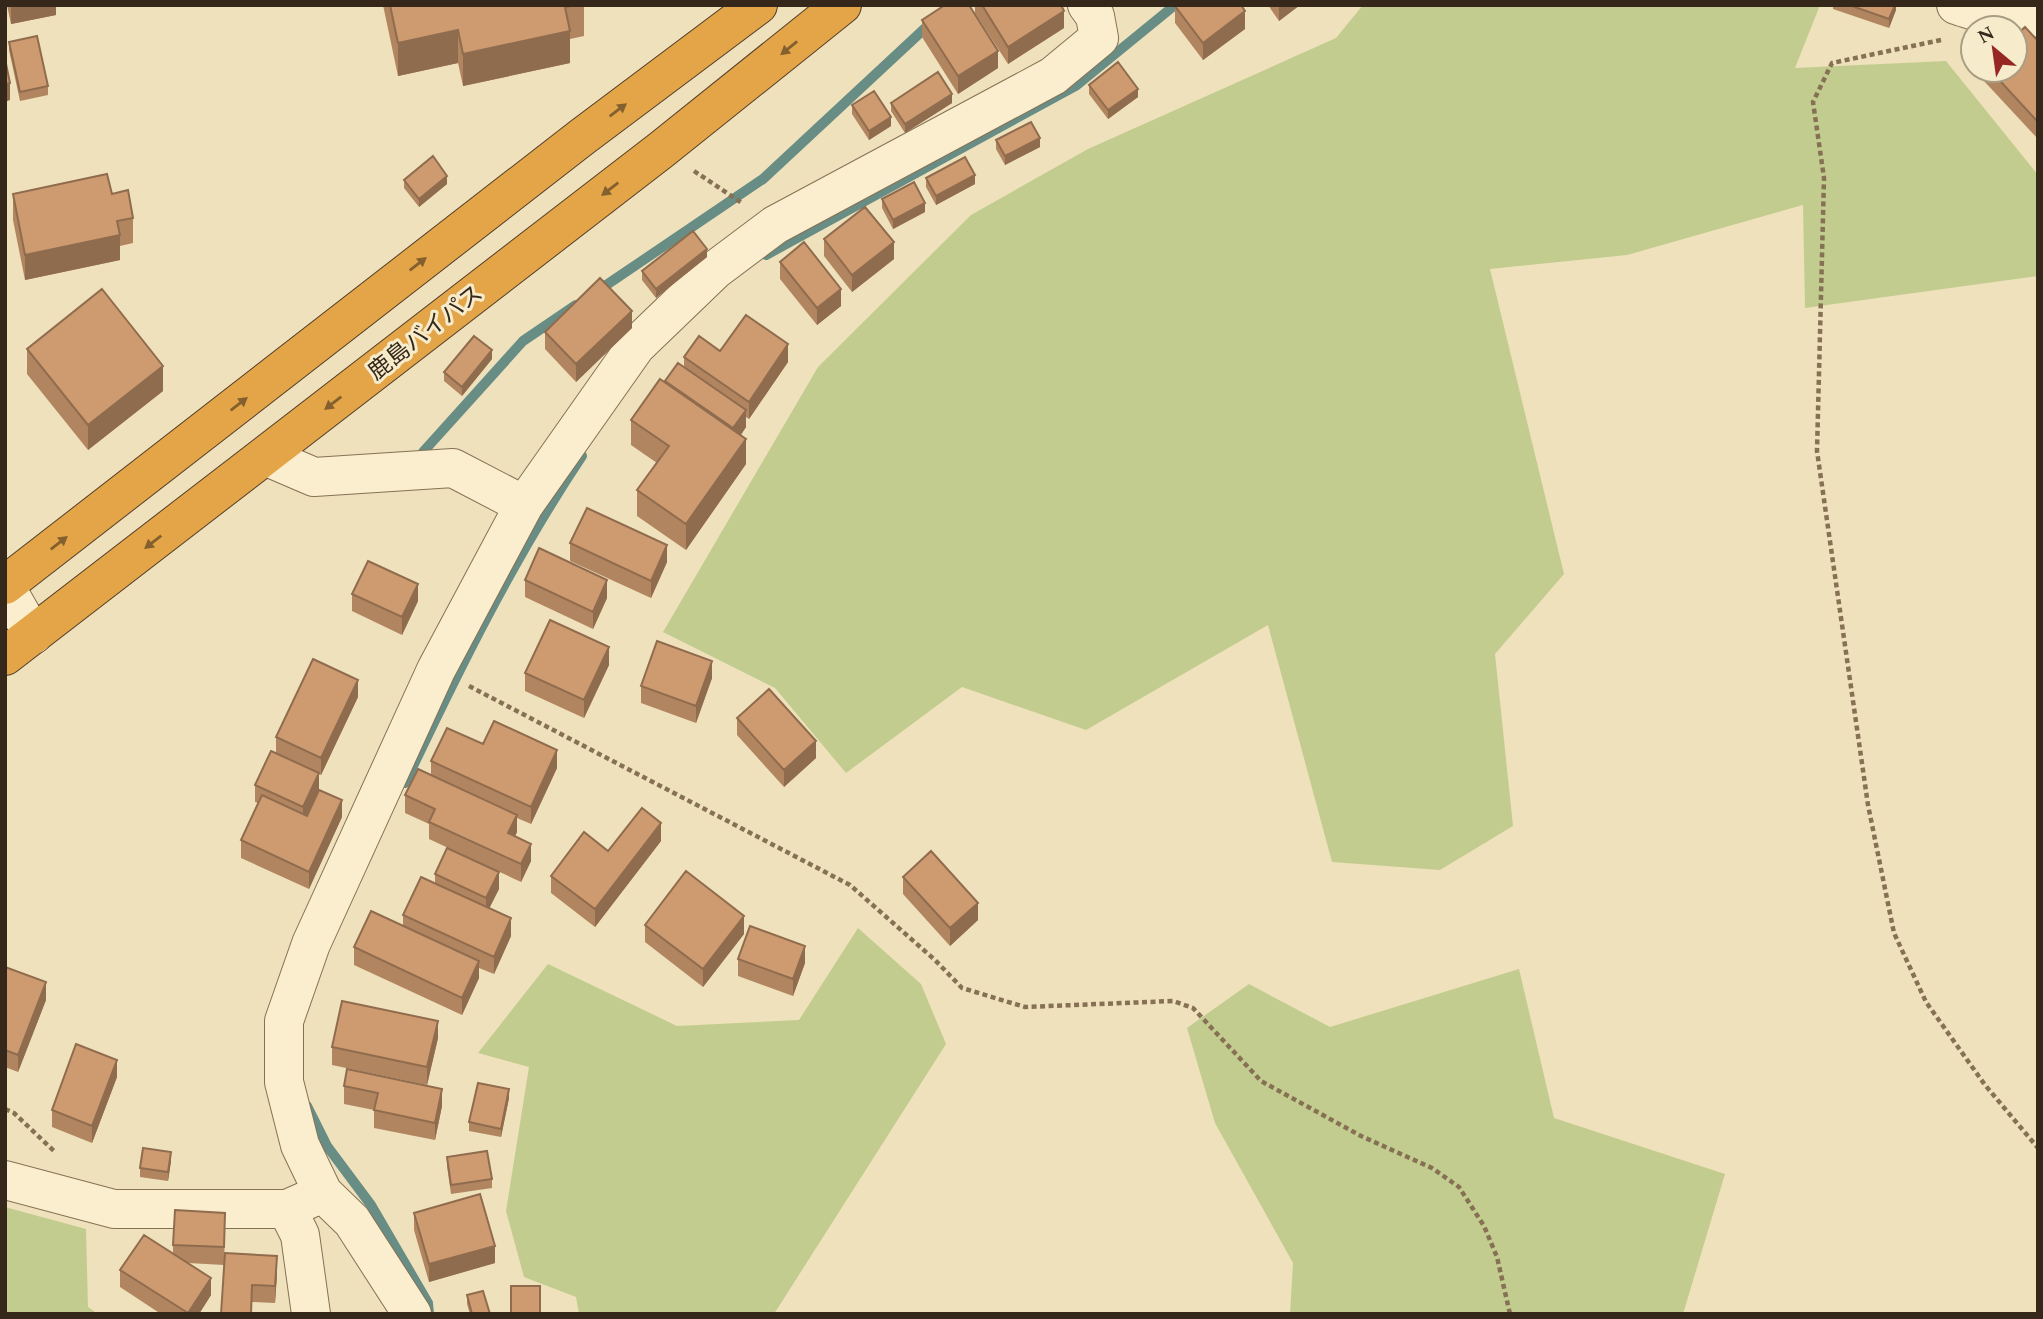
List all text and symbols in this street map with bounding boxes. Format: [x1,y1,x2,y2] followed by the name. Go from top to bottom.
[1959,14,2029,84] north arrow
[1973,19,2000,52] text: N
[780,40,797,55] one-way arrow
[609,104,627,118] one-way arrow
[602,182,620,197] one-way arrow
[409,257,427,272] one-way arrow
[361,277,491,389] street label: 鹿島バイパス
[324,395,342,409] one-way arrow
[229,396,247,411] one-way arrow
[144,534,162,548] one-way arrow
[50,537,68,551] one-way arrow

